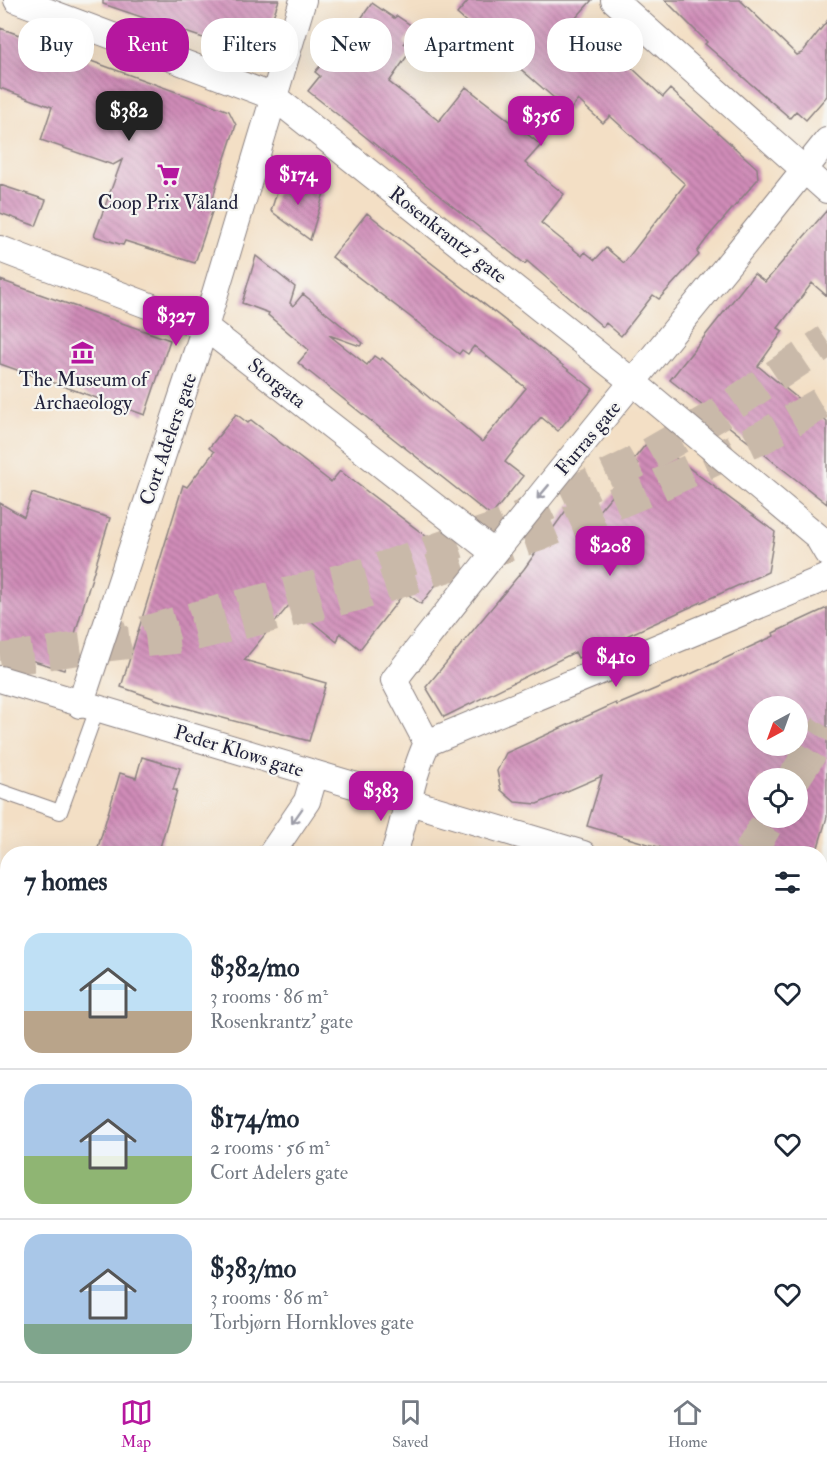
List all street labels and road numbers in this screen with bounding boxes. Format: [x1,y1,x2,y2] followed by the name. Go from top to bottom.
[384,181,512,289] street label: Rosenkrantz' gate
[243,352,312,414] street label: Storgata
[134,370,202,508] street label: Cort Adelers gate
[550,396,626,480] street label: Furras gate
[171,719,307,783] street label: Peder Klows gate

